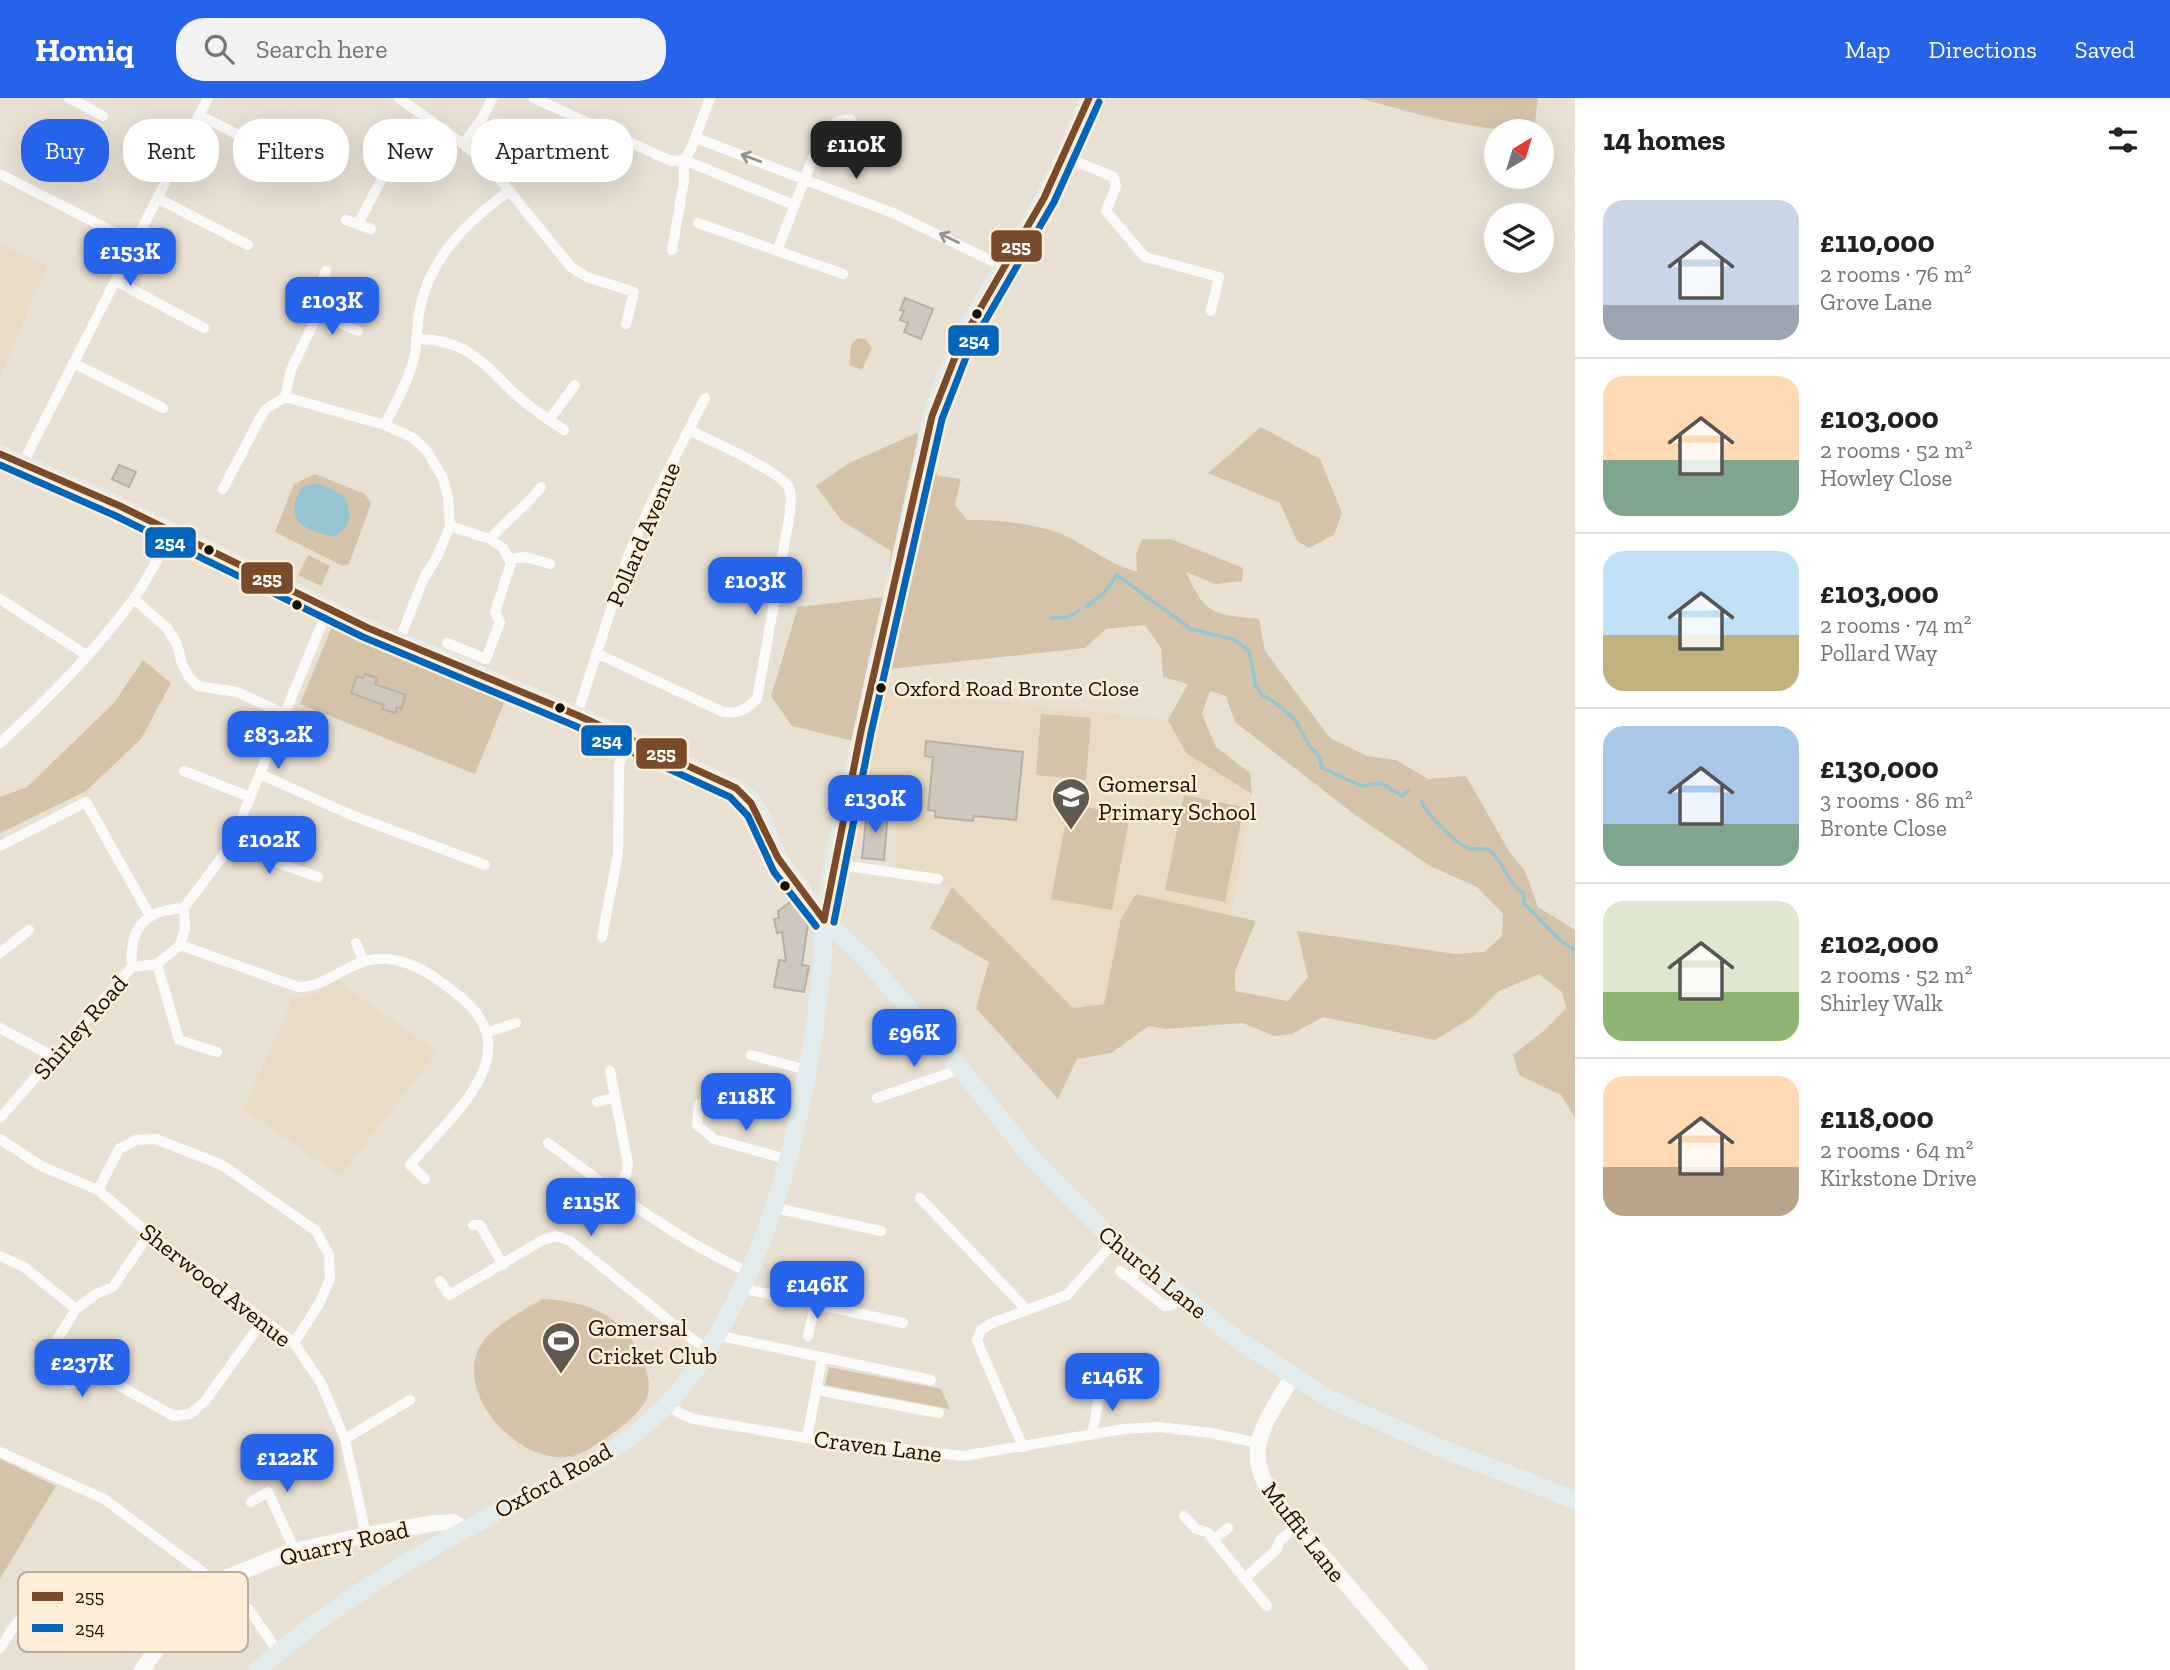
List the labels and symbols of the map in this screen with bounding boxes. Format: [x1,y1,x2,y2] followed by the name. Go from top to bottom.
[1484,119,1554,189] north arrow
[807,122,905,181] pin: £110K
[740,151,762,163] one-way arrow
[81,228,179,288] pin: £153K
[990,229,1043,263] line badge: 255
[939,231,960,245] one-way arrow
[1001,235,1031,258] text: 255
[283,278,381,337] pin: £103K
[970,307,984,321] unlabelled marker
[947,324,1000,357] line badge: 254
[959,329,990,352] text: 254
[600,457,686,611] street label: Pollard Avenue
[144,526,197,559] line badge: 254
[155,531,186,554] text: 254
[202,543,216,557] unlabelled marker
[706,558,804,617] pin: £103K
[240,561,294,595] line badge: 255
[252,567,282,590] text: 255
[290,598,304,612] unlabelled marker
[894,675,1139,702] place label: Oxford Road Bronte Close
[874,681,888,695] marker: Oxford Road Bronte Close
[553,701,567,715] unlabelled marker
[221,712,335,771] pin: £83.2K
[580,724,633,757] line badge: 254
[592,729,623,752] text: 254
[635,737,688,770] line badge: 255
[646,742,676,765] text: 255
[1098,769,1256,826] place label: Gomersal Primary School
[826,776,924,835] pin: £130K
[1050,776,1092,831] school or university icon: Gomersal Primary School
[220,816,318,876] pin: £102K
[778,879,792,893] unlabelled marker
[27,969,133,1085] street label: Shirley Road
[873,1010,955,1069] pin: £96K
[697,1074,795,1133] pin: £118K
[542,1178,640,1238] pin: £115K
[134,1217,298,1353] street label: Sherwood Avenue
[1093,1219,1213,1325] street label: Church Lane
[768,1262,866,1321] pin: £146K
[588,1313,717,1370] place label: Gomersal Cricket Club
[540,1320,582,1375] sports icon: Gomersal Cricket Club
[33,1340,131,1399] pin: £237K
[1063,1354,1161,1413] pin: £146K
[812,1424,944,1468] street label: Craven Lane
[238,1434,336,1494] pin: £122K
[489,1436,617,1524] street label: Oxford Road
[1256,1476,1352,1588] street label: Muffit Lane
[277,1514,411,1572] street label: Quarry Road
[18,1572,248,1652] legend
[75,1585,104,1608] text: 255
[75,1617,105,1640] text: 254

